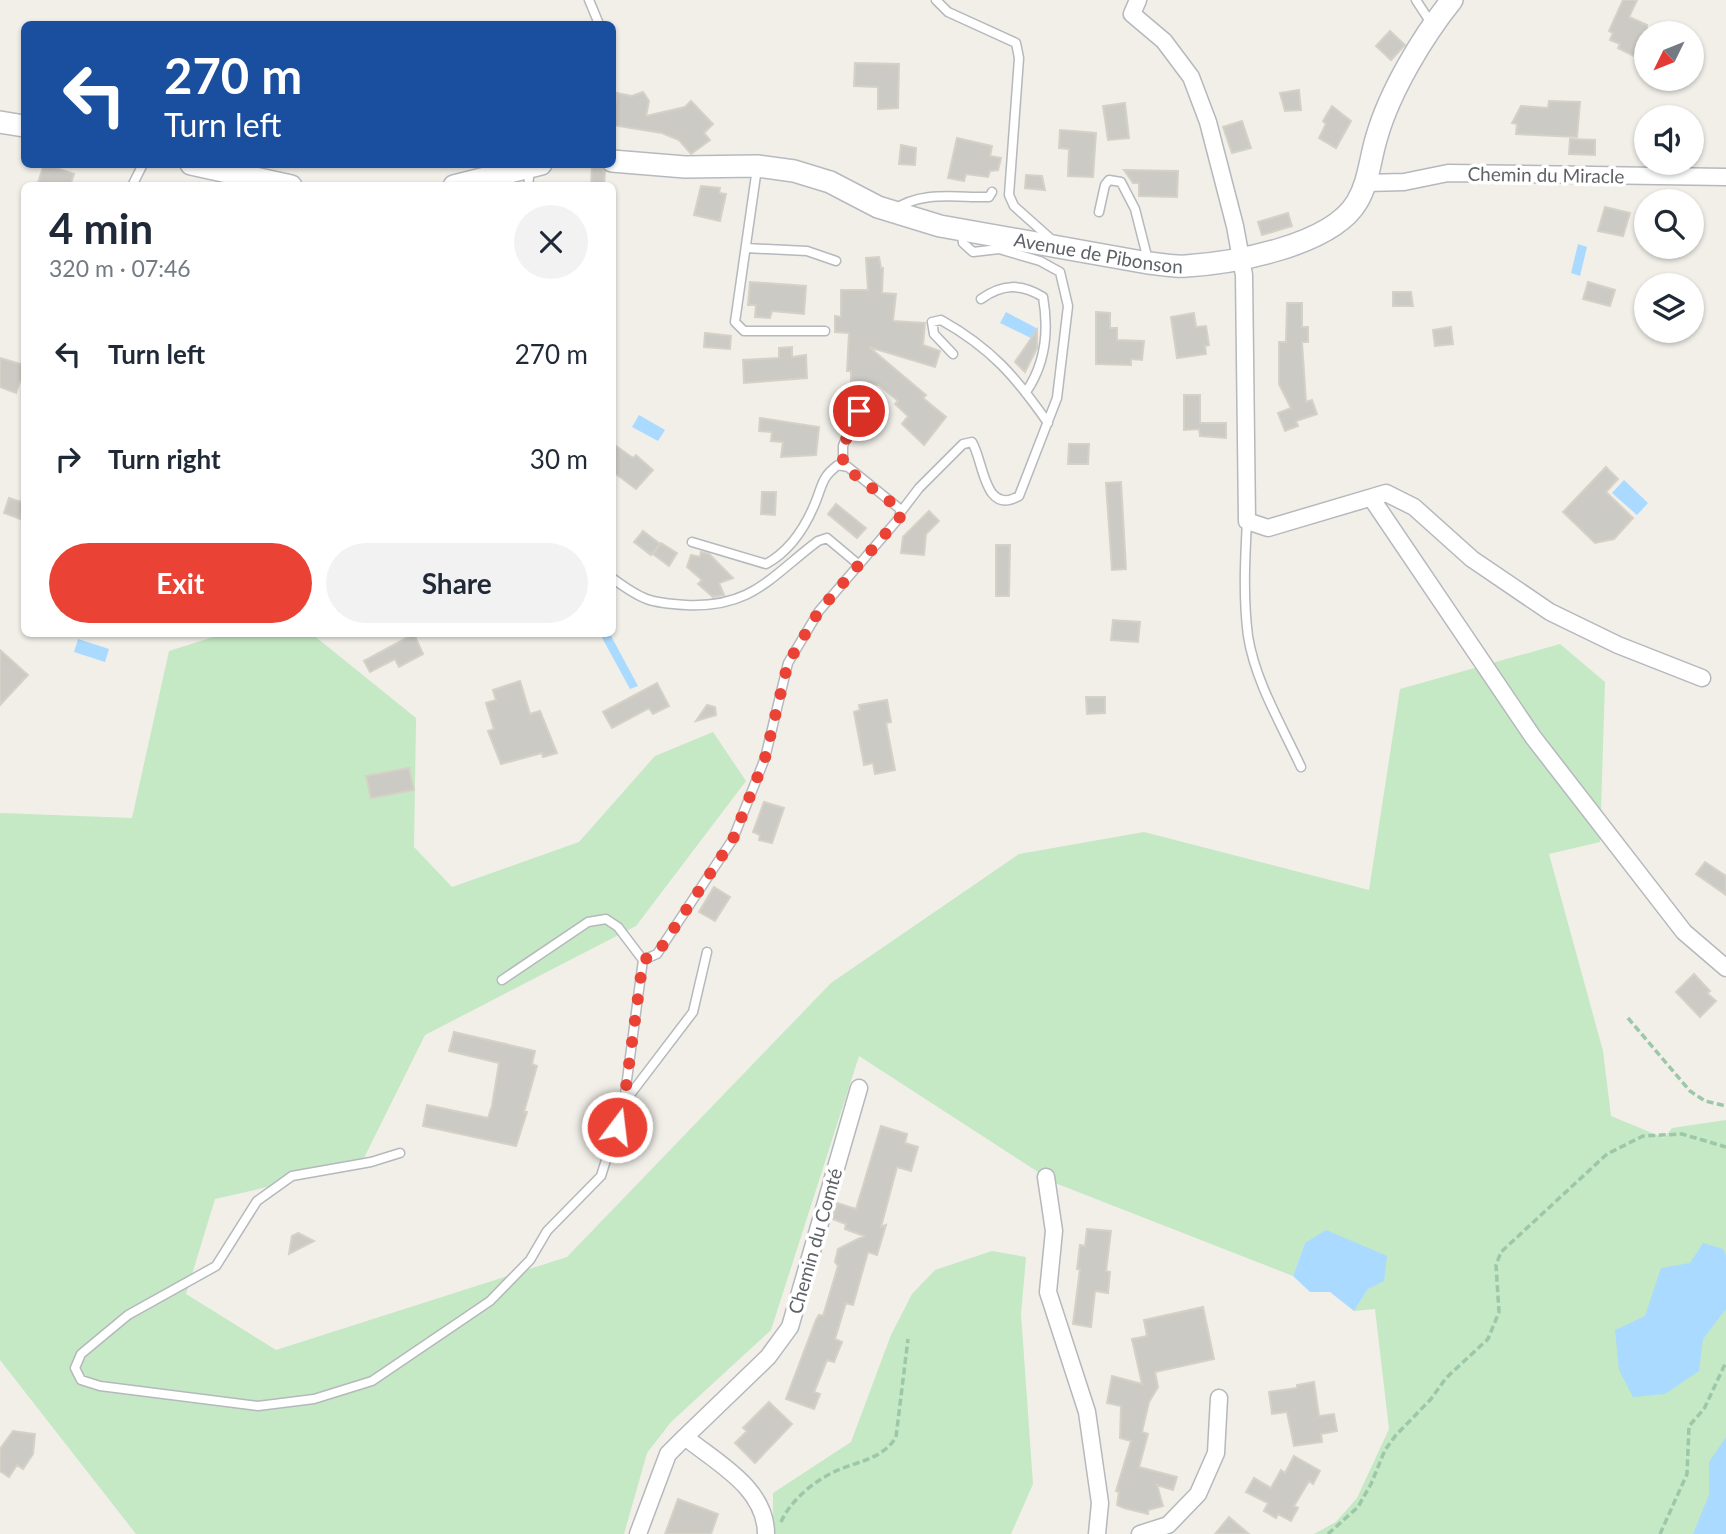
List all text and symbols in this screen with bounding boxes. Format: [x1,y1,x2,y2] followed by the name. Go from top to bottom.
[1634,21,1704,91] north arrow
[1634,21,1704,343] map controls
[164,46,302,104] text: 270 m
[49,49,140,140] icon: left
[164,105,281,144] text: Turn left
[1634,105,1704,175] button: sound
[1467,162,1625,187] street label: Chemin du Miracle
[1634,189,1704,259] button: search
[49,203,153,253] text: 4 min
[514,205,588,279] button: close
[1012,227,1183,277] street label: Avenue de Pibonson
[49,254,191,282] text: 320 m · 07:46
[1634,273,1704,343] button: layers
[49,335,87,373] icon: left
[108,338,205,370] text: Turn left
[515,338,588,370] text: 270 m
[829,381,889,441] pin
[840,392,878,430] icon: arrive
[49,440,87,478] icon: right
[108,443,221,475] text: Turn right
[530,443,588,475] text: 30 m
[49,543,312,623] button: Exit
[326,543,588,623] button: Share
[580,1090,654,1164] position arrow
[783,1165,846,1316] street label: Chemin du Comté

